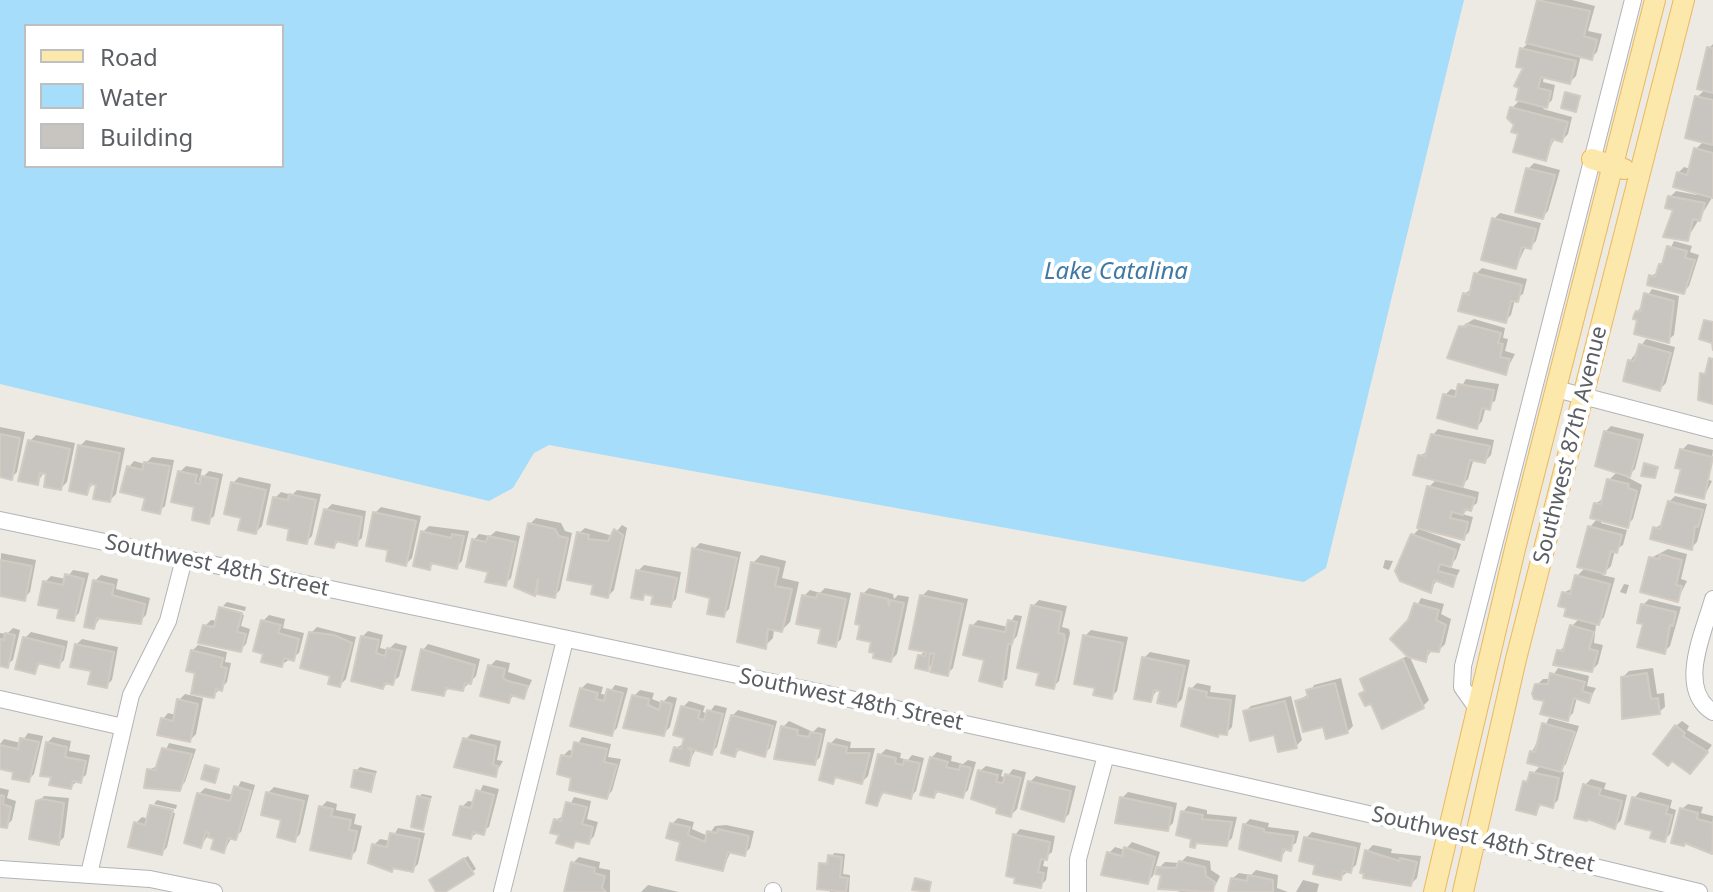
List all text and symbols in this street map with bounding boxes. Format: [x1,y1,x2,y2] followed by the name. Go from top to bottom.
[24,24,284,168] legend
[100,40,158,73] text: Road
[100,80,167,113] text: Water
[100,120,193,153] text: Building
[1044,258,1188,286] water label: Lake Catalina
[1529,323,1613,567] street label: Southwest 87th Avenue
[103,529,331,603] street label: Southwest 48th Street
[737,663,965,737] street label: Southwest 48th Street
[1369,801,1597,879] street label: Southwest 48th Street

